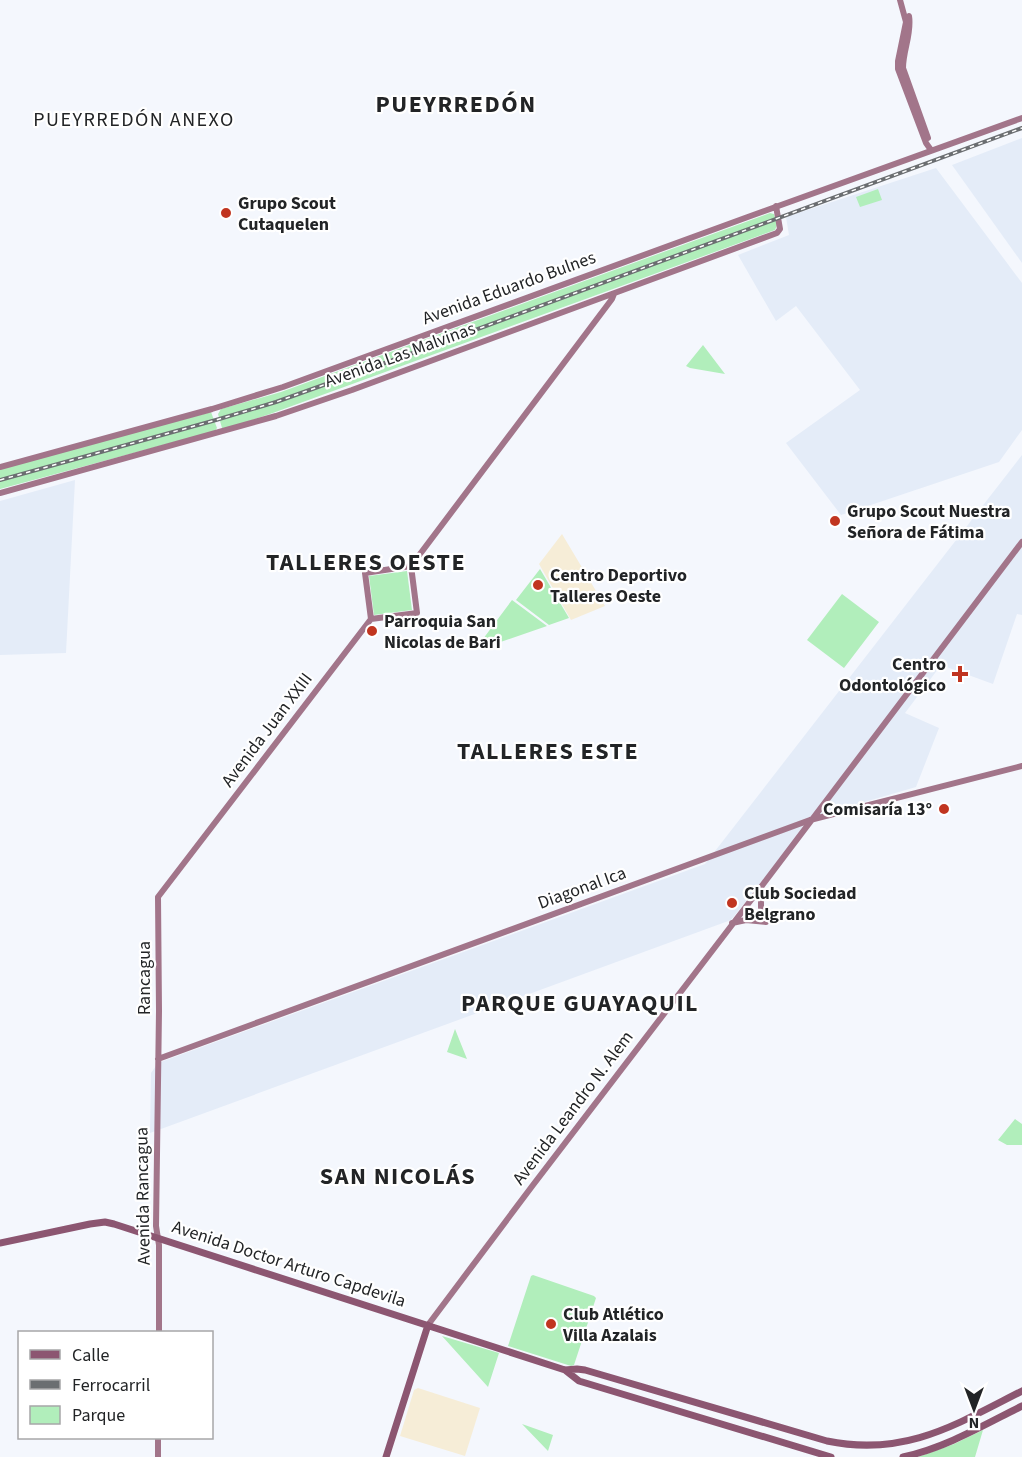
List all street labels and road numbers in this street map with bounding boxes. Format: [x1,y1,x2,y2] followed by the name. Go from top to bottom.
[419,245,599,331] street label: Avenida Eduardo Bulnes
[321,316,479,394] street label: Avenida Las Malvinas
[216,668,318,792] street label: Avenida Juan XXIII
[534,861,630,915] street label: Diagonal Ica
[132,941,157,1015] street label: Rancagua
[507,1026,639,1190] street label: Avenida Leandro N. Alem
[129,1127,157,1265] street label: Avenida Rancagua
[169,1214,409,1314] street label: Avenida Doctor Arturo Capdevila

